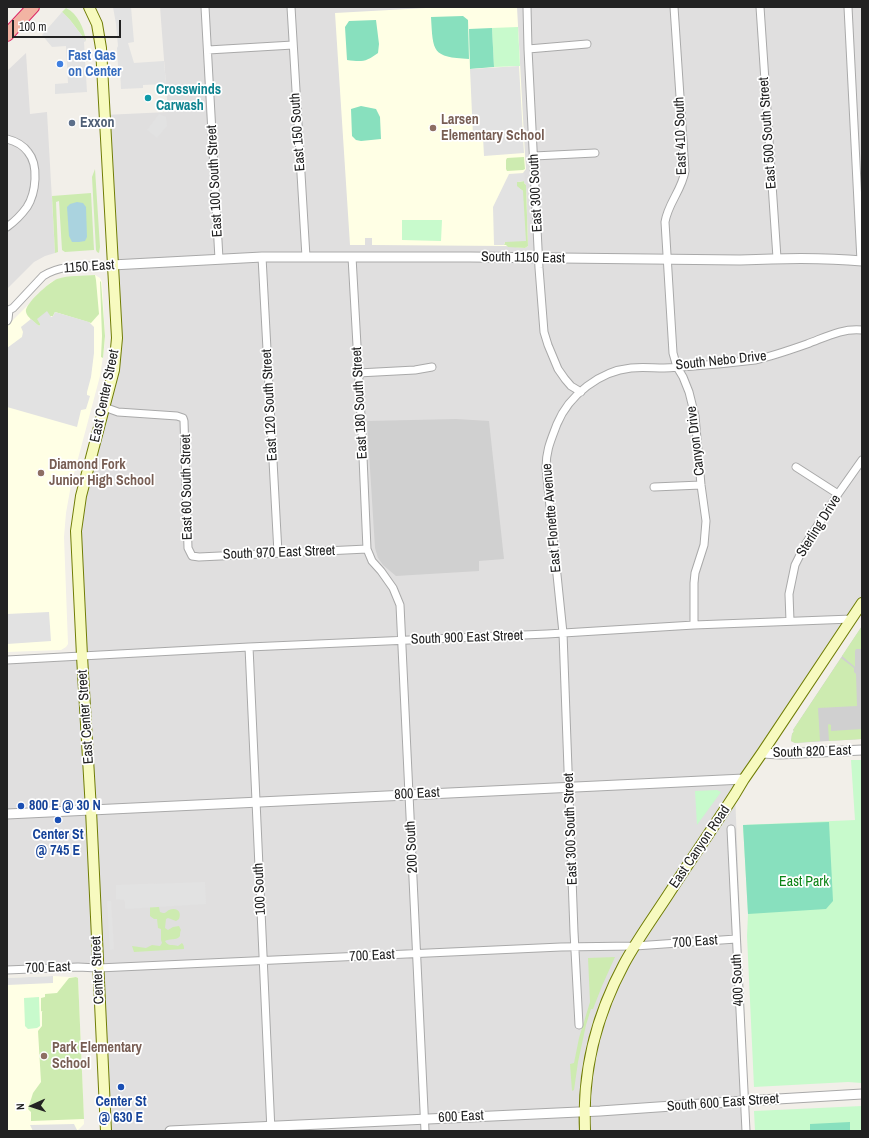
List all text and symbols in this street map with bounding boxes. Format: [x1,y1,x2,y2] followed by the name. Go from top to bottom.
[14,12,123,38] scale bar
[19,19,46,35] text: 100 m
[68,48,122,80] place label: Fast Gas on Center
[55,59,65,69] marker: Fast Gas on Center
[756,76,780,190] street label: East 500 South Street
[156,82,221,114] place label: Crosswinds Carwash
[287,92,309,172] street label: East 150 South
[143,93,153,103] marker: Crosswinds Carwash
[671,96,691,176] street label: East 410 South
[441,112,544,144] place label: Larsen Elementary School
[80,115,114,131] place label: Exxon
[67,118,77,128] marker: Exxon
[428,123,438,133] marker: Larsen Elementary School
[204,124,226,238] street label: East 100 South Street
[526,153,546,233] street label: East 300 South
[481,249,565,267] street label: South 1150 East
[63,257,115,277] street label: 1150 East
[349,346,371,460] street label: East 180 South Street
[87,348,123,444] street label: East Center Street
[259,348,281,462] street label: East 120 South Street
[675,348,767,374] street label: South Nebo Drive
[683,405,709,477] street label: Canyon Drive
[178,434,196,540] street label: East 60 South Street
[49,457,154,490] place label: Diamond Fork Junior High School
[539,463,565,573] street label: East Flonette Avenue
[36,468,46,478] marker: Diamond Fork Junior High School
[793,492,845,560] street label: Sterling Drive
[223,543,335,563] street label: South 970 East Street
[411,628,523,648] street label: South 900 East Street
[74,669,98,765] street label: East Center Street
[772,742,852,762] street label: South 820 East
[561,773,581,885] street label: East 300 South Street
[394,784,440,804] street label: 800 East
[29,798,101,814] place label: 800 E @ 30 N
[16,801,26,811] marker: 800 E @ 30 N
[666,802,734,892] street label: East Canyon Road
[53,815,63,825] marker: Center St @ 745 E
[402,820,422,874] street label: 200 South
[32,827,84,860] place label: Center St @ 745 E
[250,862,270,916] street label: 100 South
[779,874,829,890] park label: East Park
[672,932,718,952] street label: 700 East
[88,935,108,1005] street label: Center Street
[349,946,395,966] street label: 700 East
[728,953,748,1007] street label: 400 South
[25,959,71,977] street label: 700 East
[52,1040,142,1072] place label: Park Elementary School
[39,1051,49,1061] marker: Park Elementary School
[116,1082,126,1092] marker: Center St @ 630 E
[12,1086,52,1126] north arrow
[666,1091,780,1115] street label: South 600 East Street
[95,1094,147,1126] place label: Center St @ 630 E
[13,1103,27,1110] text: N
[438,1107,484,1127] street label: 600 East

